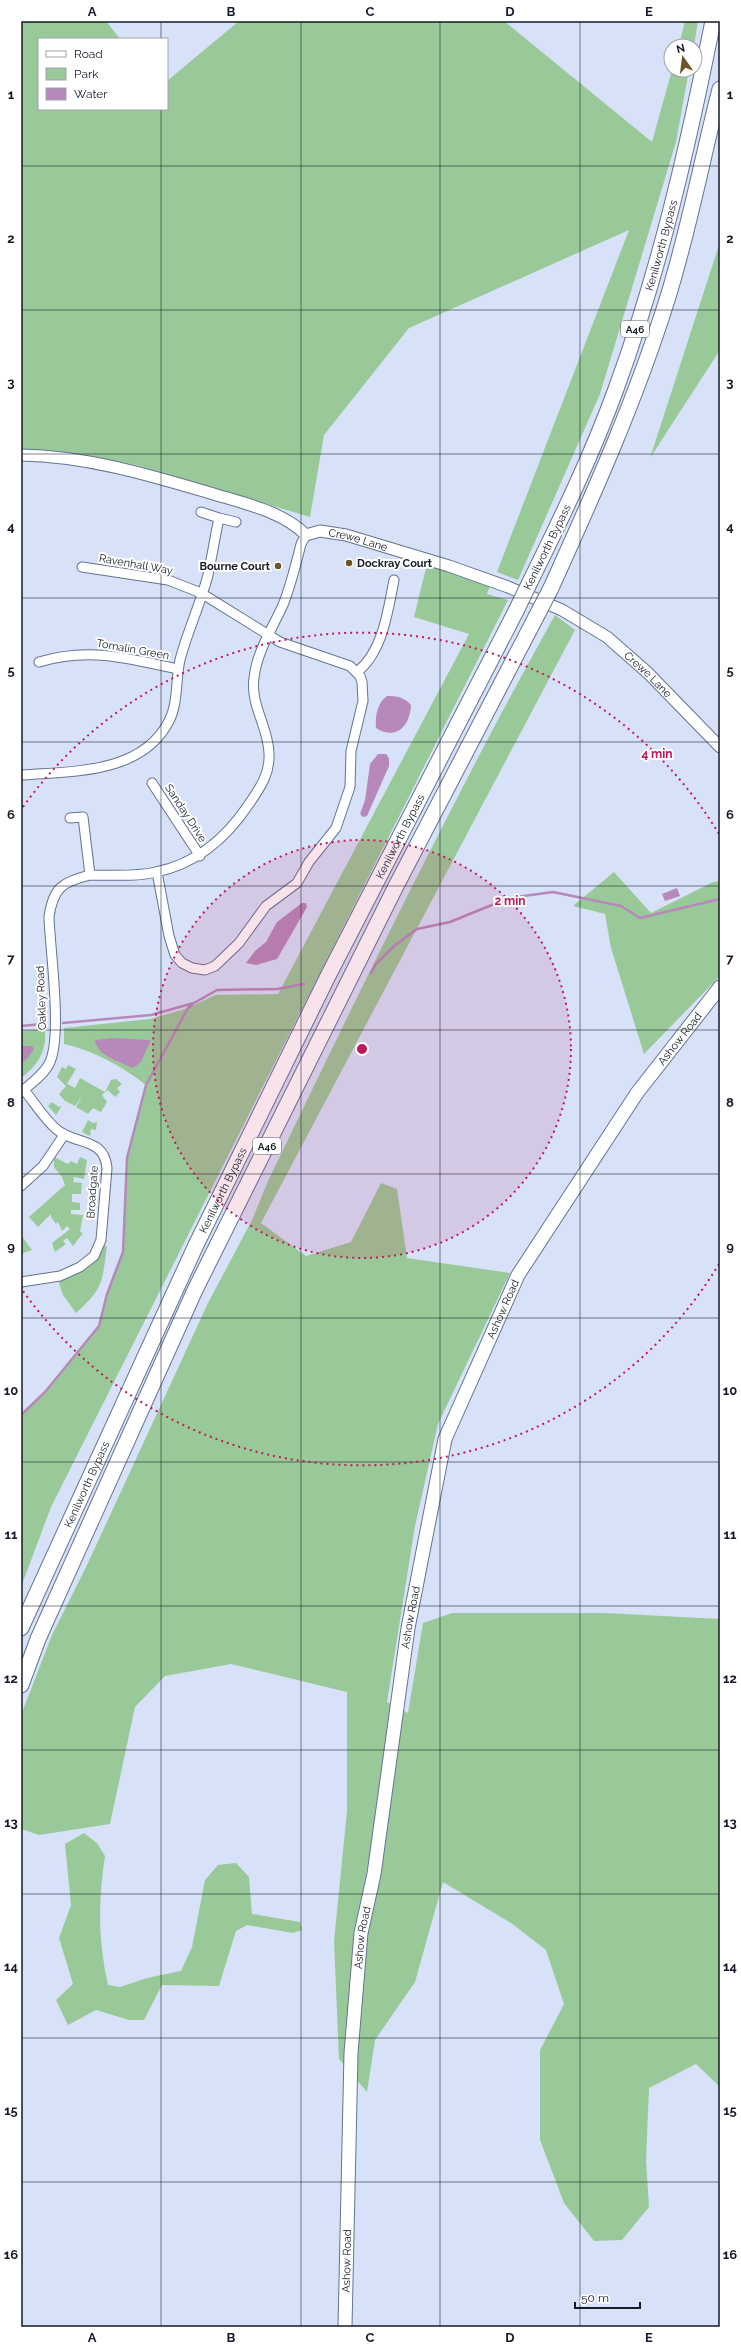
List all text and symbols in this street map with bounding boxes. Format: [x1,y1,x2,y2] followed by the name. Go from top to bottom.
[88,4,97,19] text: A
[227,4,236,19] text: B
[366,4,375,19] text: C
[505,4,515,19] text: D
[645,4,653,19] text: E
[38,38,168,110] legend
[663,38,703,78] north arrow
[675,41,686,56] text: N
[74,47,103,61] text: Road
[74,67,99,81] text: Park
[8,87,15,102] text: 1
[74,87,108,101] text: Water
[727,87,734,102] text: 1
[643,199,680,292] street label: Kenilworth Bypass
[7,231,15,246] text: 2
[726,231,734,246] text: 2
[621,321,649,337] road number: A46
[7,375,15,390] text: 3
[726,375,734,390] text: 3
[521,502,574,592] street label: Kenilworth Bypass
[7,519,15,534] text: 4
[726,519,734,534] text: 4
[328,526,390,554] street label: Crewe Lane
[98,552,174,577] street label: Ravenhall Way
[357,557,433,570] place label: Dockray Court
[344,558,354,568] marker: Dockray Court
[199,560,271,573] place label: Bourne Court
[273,561,283,571] marker: Bourne Court
[96,637,170,662] street label: Tomalin Green
[621,649,675,701] street label: Crewe Lane
[7,663,15,678] text: 5
[726,663,734,678] text: 5
[641,747,673,761] text: 4 min
[162,782,209,845] street label: Sanday Drive
[373,792,428,881] street label: Kenilworth Bypass
[7,807,15,822] text: 6
[726,807,734,822] text: 6
[494,894,526,908] text: 2 min
[7,951,15,966] text: 7
[726,951,734,966] text: 7
[34,966,49,1030] street label: Oakley Road
[655,1010,705,1068] street label: Ashow Road
[355,1042,369,1056] centre of rings
[7,1095,15,1110] text: 8
[726,1095,734,1110] text: 8
[253,1138,281,1154] road number: A46
[197,1146,250,1235] street label: Kenilworth Bypass
[84,1165,101,1219] street label: Broadgate
[7,1239,15,1254] text: 9
[726,1239,734,1254] text: 9
[484,1278,522,1341] street label: Ashow Road
[4,1383,18,1398] text: 10
[723,1383,737,1398] text: 10
[62,1439,112,1530] street label: Kenilworth Bypass
[5,1527,18,1542] text: 11
[724,1527,737,1542] text: 11
[399,1585,423,1650] street label: Ashow Road
[4,1671,18,1686] text: 12
[723,1671,737,1686] text: 12
[4,1815,18,1830] text: 13
[723,1815,737,1830] text: 13
[352,1905,374,1970] street label: Ashow Road
[4,1959,18,1974] text: 14
[723,1959,737,1974] text: 14
[4,2103,18,2118] text: 15
[723,2103,737,2118] text: 15
[340,2229,354,2293] street label: Ashow Road
[4,2247,18,2262] text: 16
[723,2247,737,2262] text: 16
[575,2284,640,2310] scale bar
[581,2291,609,2305] text: 50 m
[88,2330,97,2345] text: A
[227,2330,236,2345] text: B
[366,2330,375,2345] text: C
[505,2330,515,2345] text: D
[645,2330,653,2345] text: E

